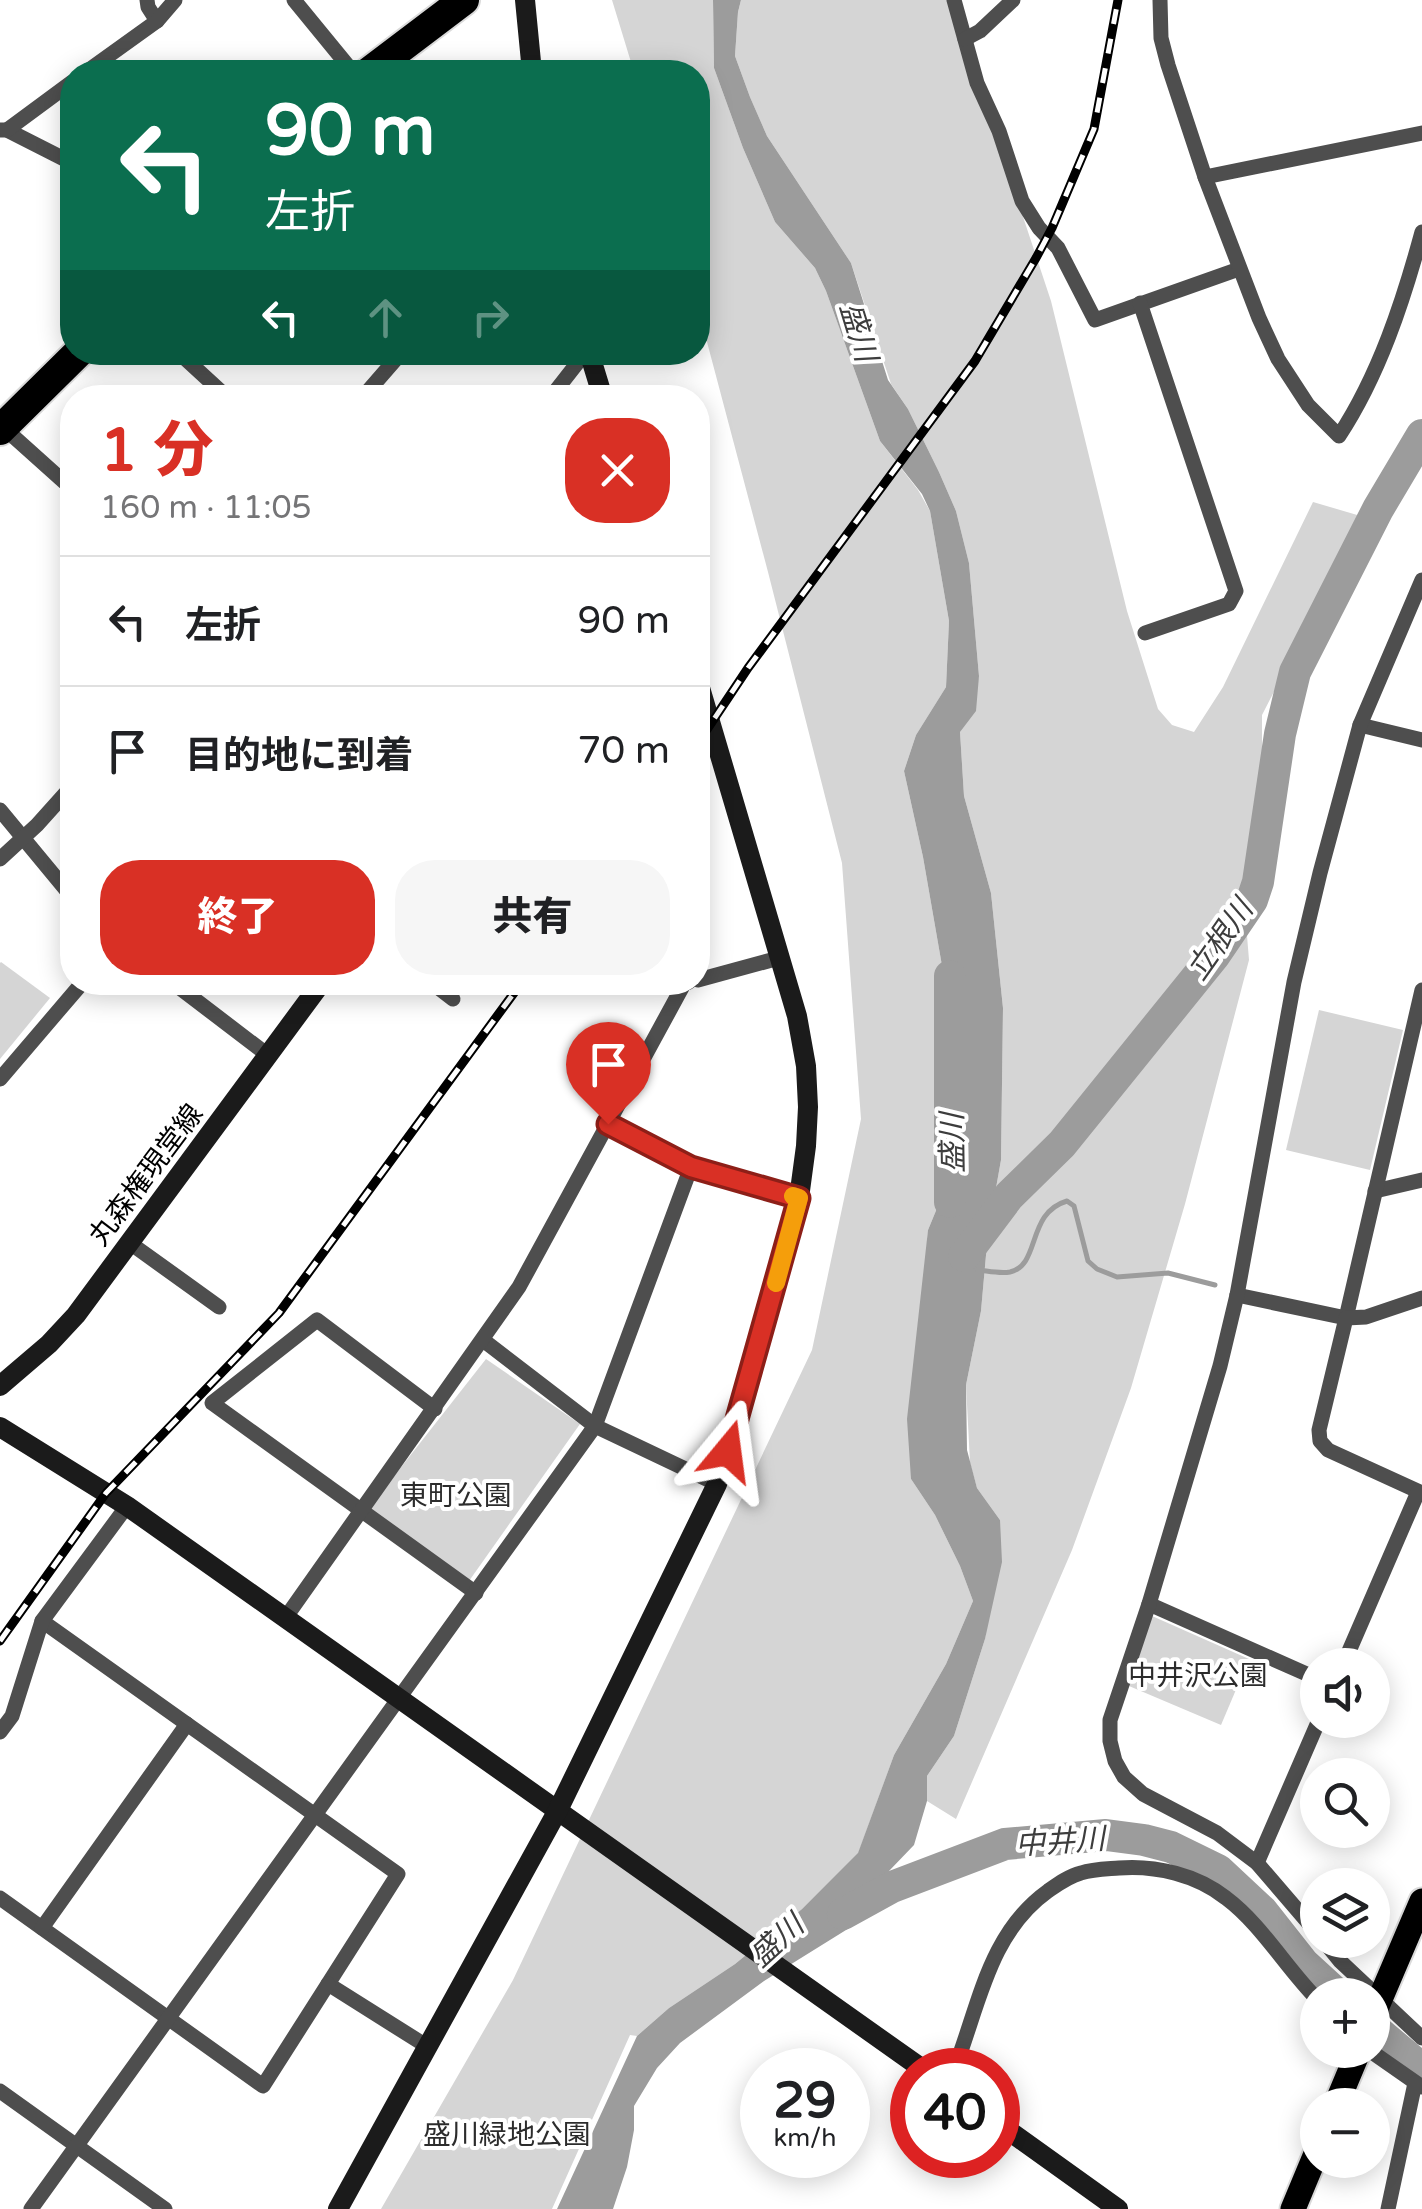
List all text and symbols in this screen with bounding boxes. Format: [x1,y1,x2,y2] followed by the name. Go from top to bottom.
[265,90,435,174] text: 90 m
[100,100,230,230] icon: left
[265,186,355,240] text: 左折
[253,290,308,345] icon: left
[358,290,413,345] icon: ahead
[463,290,518,345] icon: right
[832,298,885,369] water label: 盛川
[100,415,213,487] text: 1 分
[565,418,670,523] button: close
[100,489,312,527] text: 160 m · 11:05
[100,594,155,649] icon: left
[578,598,670,644] text: 90 m
[185,603,261,649] text: 左折
[100,724,155,779] icon: arrive
[578,728,670,774] text: 70 m
[185,733,413,779] text: 目的地に到着
[100,860,375,975] button: 終了
[395,860,670,975] button: 共有
[1179,890,1263,987] water label: 立根川
[566,1022,651,1125] pin
[581,1037,636,1092] icon: arrive
[82,1098,210,1252] street label: 丸森権現堂線
[934,1110,972,1173] water label: 盛川
[676,1399,780,1503] position arrow
[400,1479,512,1513] park label: 東町公園
[1300,1648,1390,2178] map controls
[1300,1648,1390,1738] button: sound
[1128,1659,1268,1693] park label: 中井沢公園
[1300,1758,1390,1848] button: search
[1014,1820,1109,1864] water label: 中井川
[1300,1868,1390,1958] button: layers
[742,1905,814,1975] water label: 盛川
[1300,1978,1390,2068] button: +
[890,2048,1020,2178] speed limit sign: 40
[774,2071,836,2131] text: 29
[1300,2088,1390,2178] button: −
[423,2118,591,2152] park label: 盛川緑地公園
[774,2123,836,2153] text: km/h

